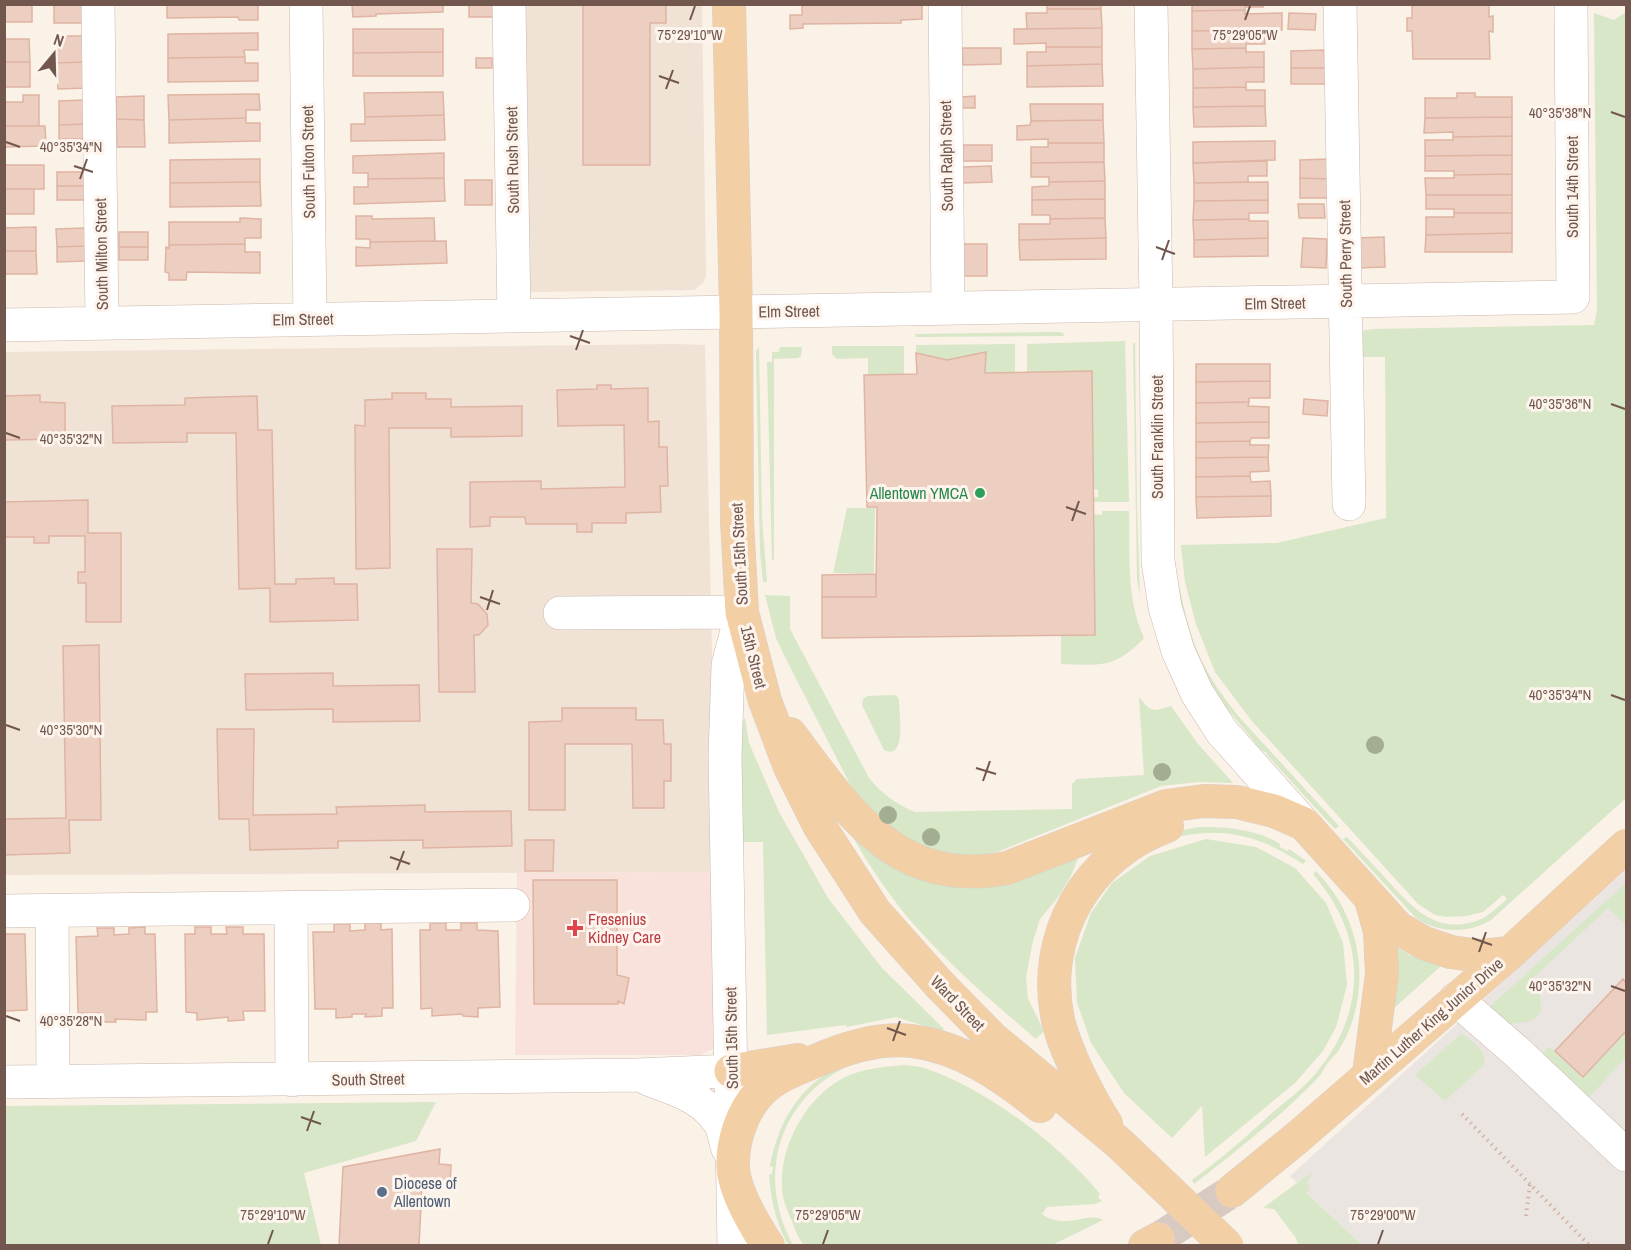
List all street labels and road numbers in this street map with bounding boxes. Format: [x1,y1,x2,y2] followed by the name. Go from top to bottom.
[934,100,958,212] street label: South Ralph Street
[296,105,320,219] street label: South Fulton Street
[500,106,524,214] street label: South Rush Street
[1561,136,1583,238] street label: South 14th Street
[89,197,113,310] street label: South Milton Street
[1333,199,1357,308] street label: South Perry Street
[1244,291,1306,315] street label: Elm Street
[758,299,820,323] street label: Elm Street
[272,307,334,331] street label: Elm Street
[1146,375,1168,499] street label: South Franklin Street
[725,502,753,606] street label: South 15th Street
[736,623,773,691] street label: 15th Street
[1354,952,1508,1090] street label: Martin Luther King Junior Drive
[926,970,990,1036] street label: Ward Street
[719,986,743,1089] street label: South 15th Street
[331,1067,405,1091] street label: South Street

